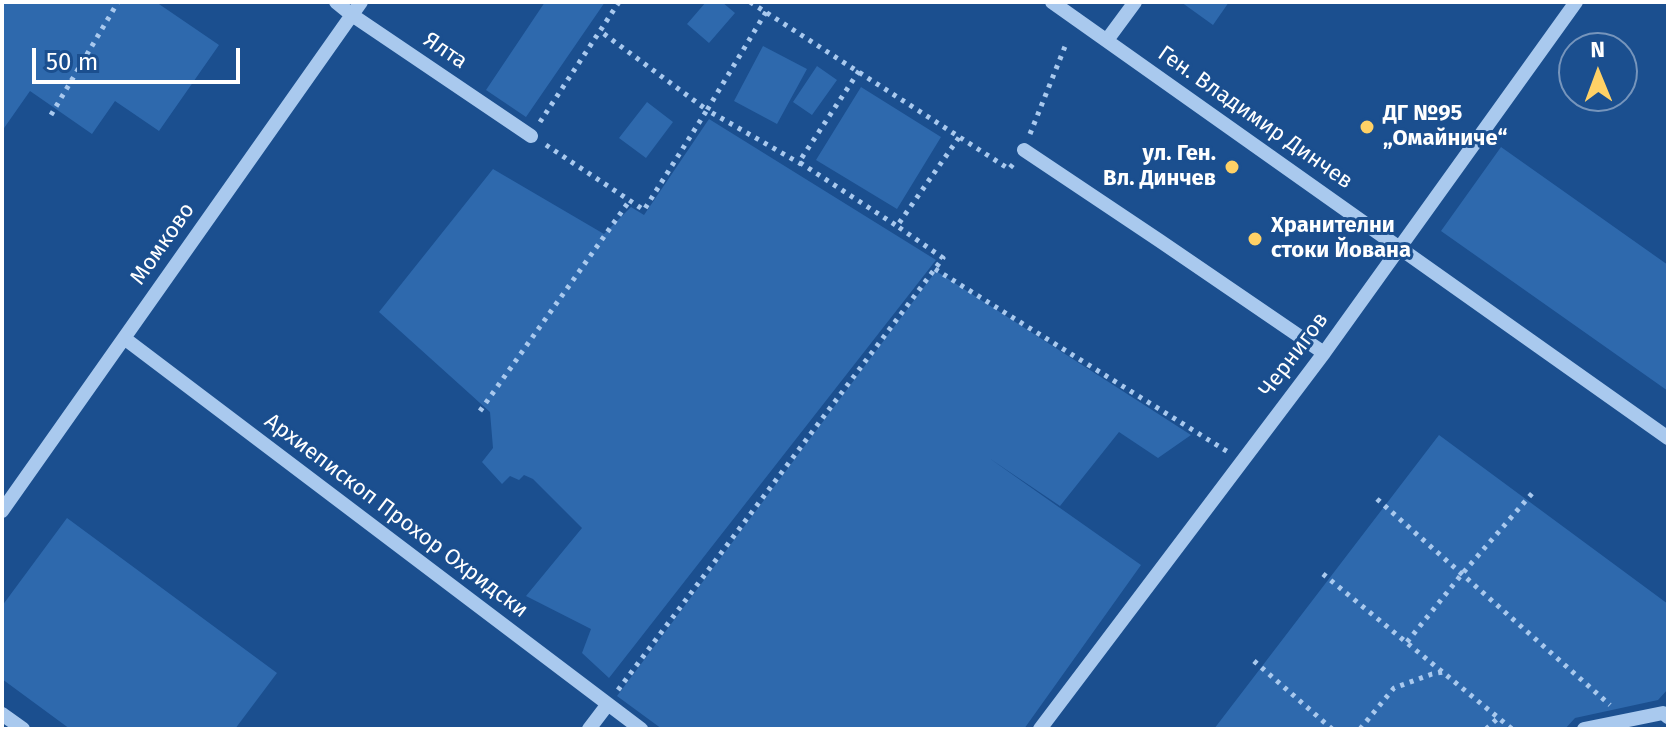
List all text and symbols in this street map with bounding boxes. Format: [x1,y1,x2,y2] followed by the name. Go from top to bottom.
[418,27,472,75] street label: Ялта
[36,32,244,82] scale bar
[1558,32,1638,112] north arrow
[1590,36,1605,63] text: N
[1153,41,1357,195] street label: Ген. Владимир Динчев
[46,48,98,76] text: 50 m
[1383,101,1507,152] place label: ДГ №95 „Омайниче“
[1358,118,1376,136] marker: ДГ №95 „Омайниче“
[1103,141,1216,192] place label: ул. Ген. Вл. Динчев
[1223,158,1241,176] marker: ул. Ген. Вл. Динчев
[125,198,201,290] street label: Момково
[1271,213,1411,264] place label: Хранителни стоки Йована
[1246,230,1264,248] marker: Хранителни стоки Йована
[1254,308,1334,402] street label: Чернигов
[259,408,533,624] street label: Архиепископ Прохор Охридски

